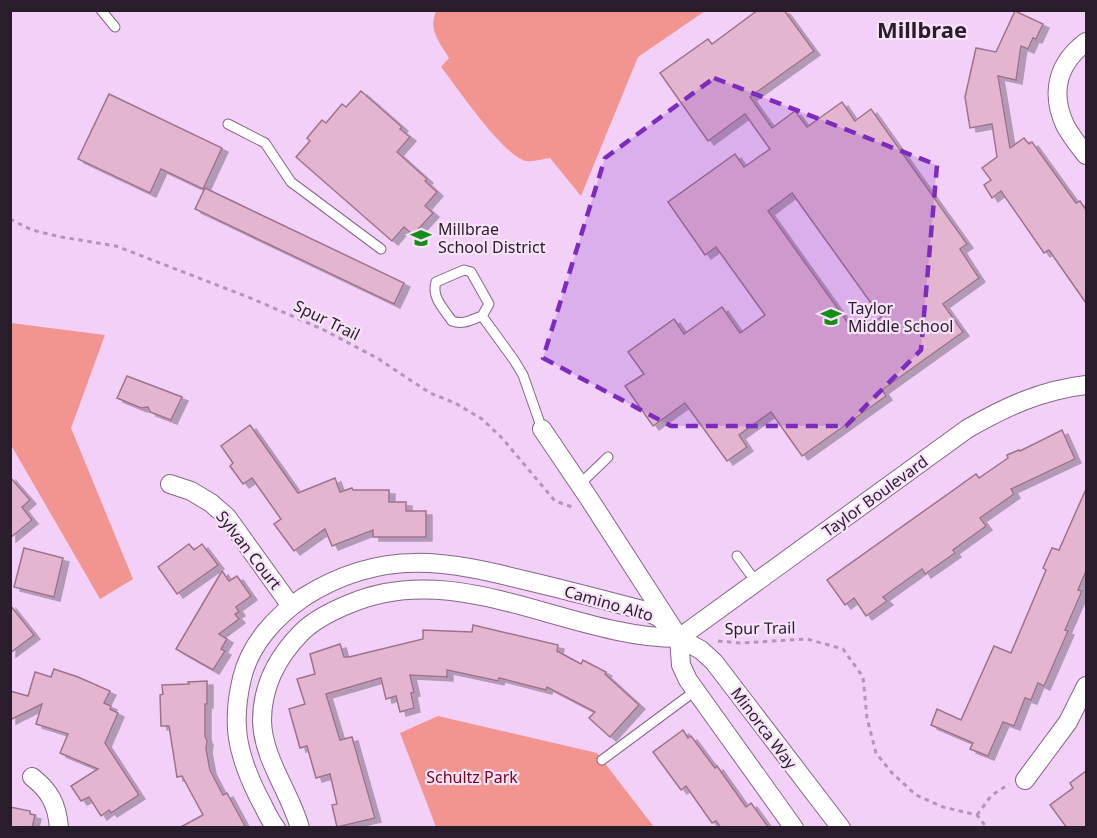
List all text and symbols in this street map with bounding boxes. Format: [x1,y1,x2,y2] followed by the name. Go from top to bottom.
[877,14,967,44] district label: Millbrae
[438,218,546,258] place label: Millbrae School District
[409,226,433,250] school or university icon: Millbrae School District
[290,295,364,345] street label: Spur Trail
[848,297,953,337] place label: Taylor Middle School
[819,305,843,329] school or university icon: Taylor Middle School
[818,450,932,542] street label: Taylor Boulevard
[211,506,287,594] street label: Sylvan Court
[562,580,656,626] street label: Camino Alto
[724,616,796,640] street label: Spur Trail
[726,683,802,774] street label: Minorca Way
[426,766,518,788] park label: Schultz Park

